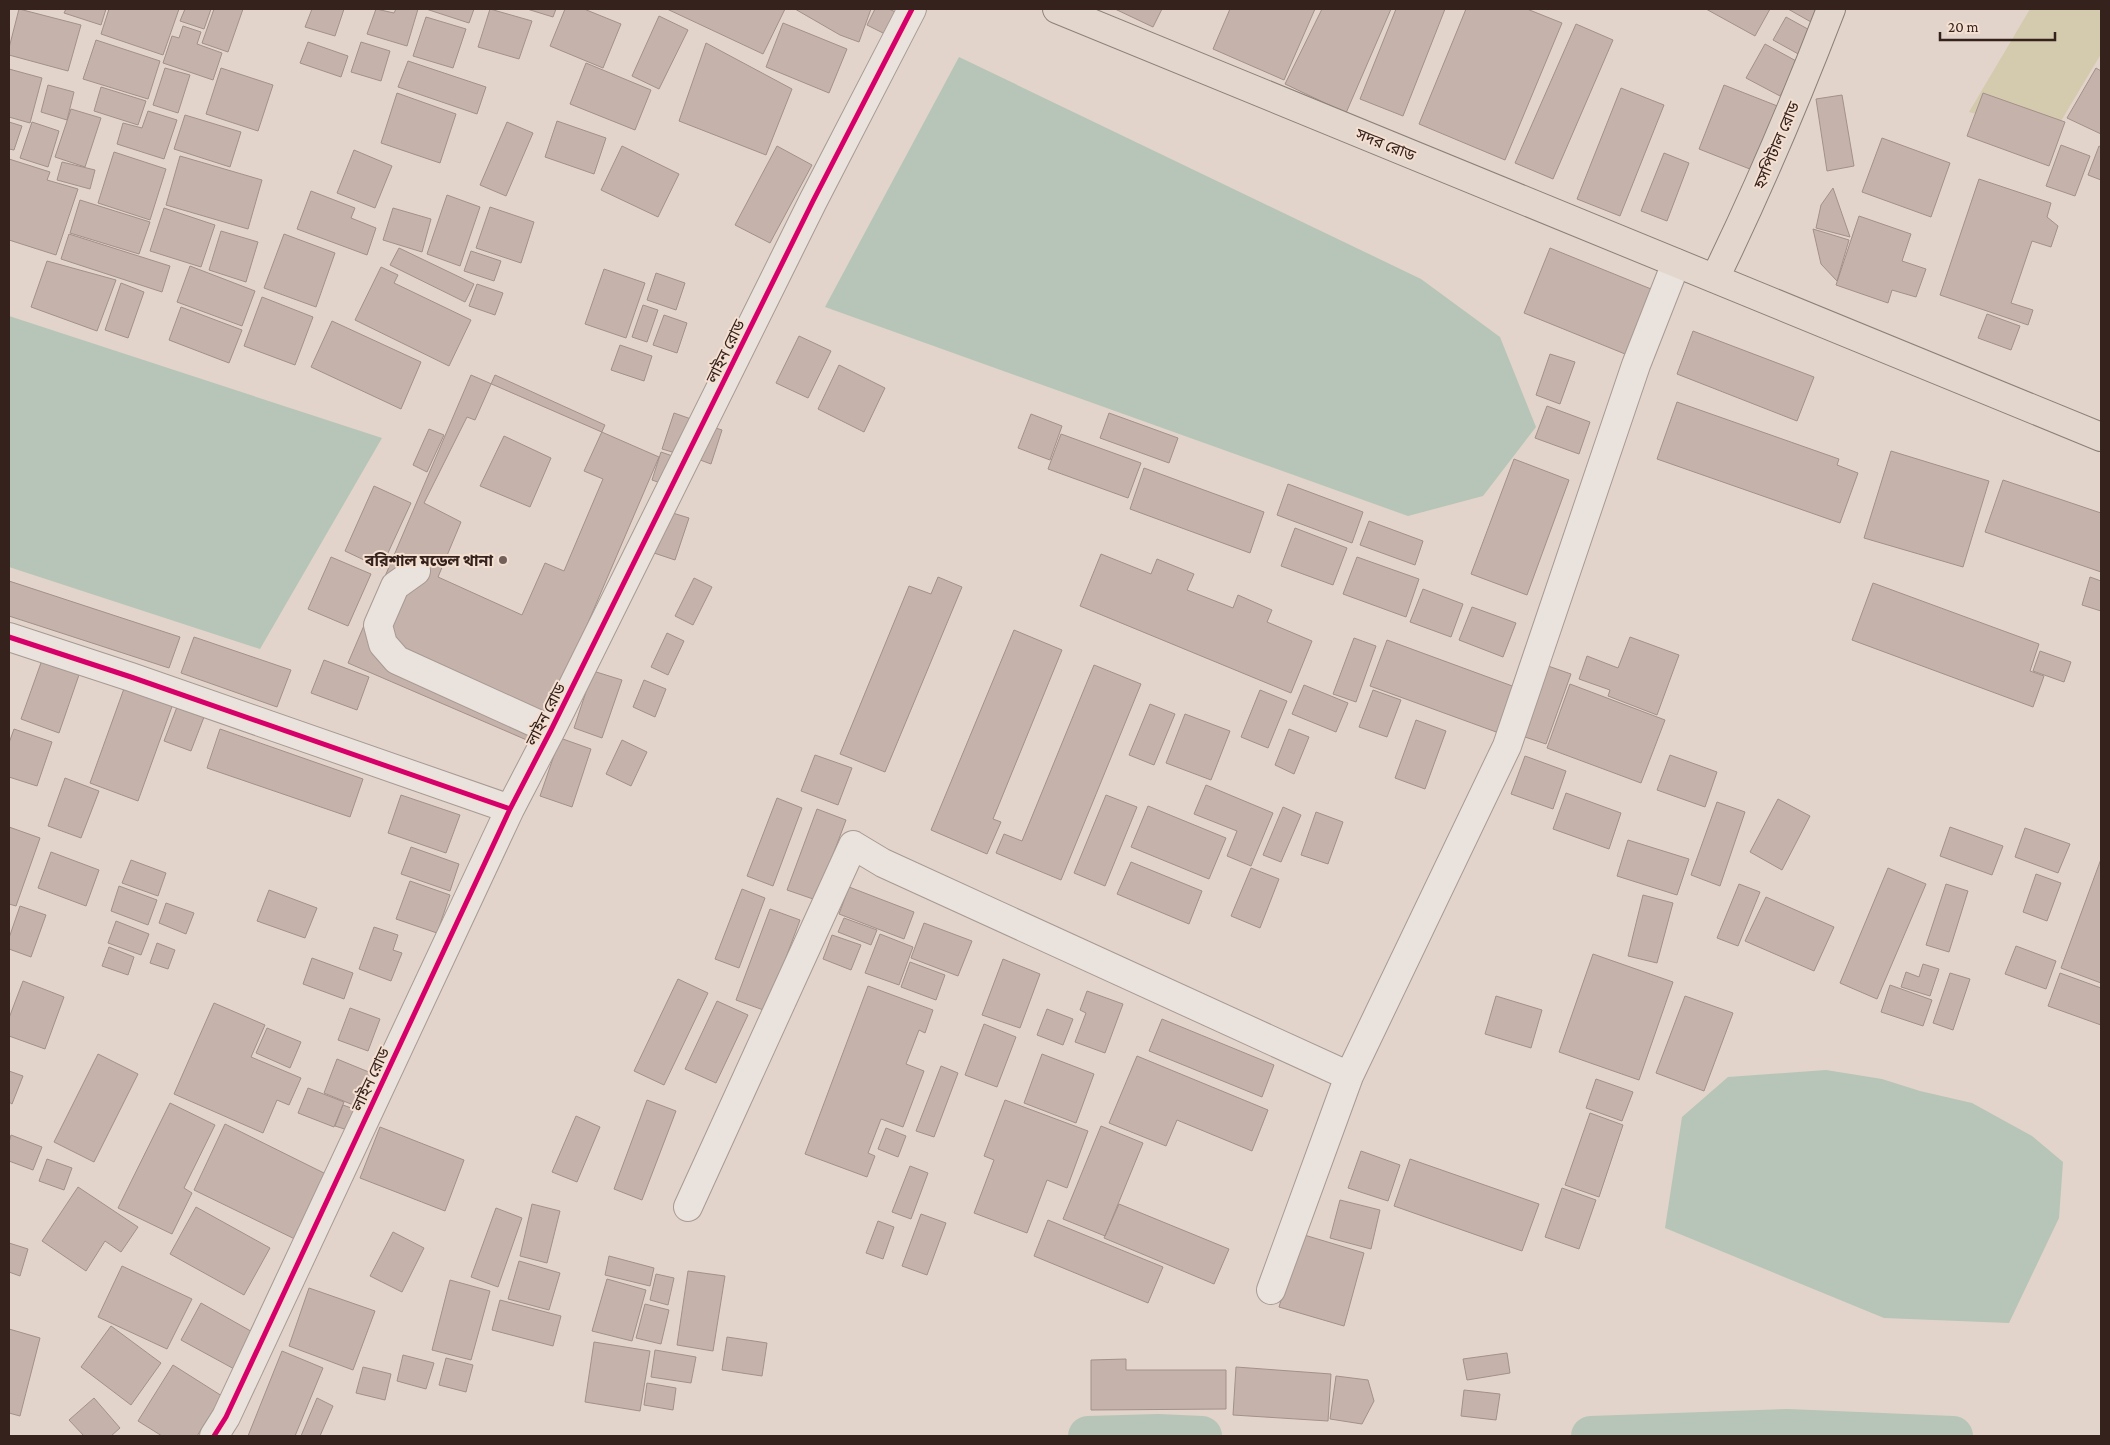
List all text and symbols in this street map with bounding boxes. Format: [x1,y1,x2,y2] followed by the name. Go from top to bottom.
[1940,10,2055,42] scale bar
[1948,19,1979,35] text: 20 m
[1749,98,1803,192] street label: হসপিটাল রোড
[1353,125,1418,164] street label: সদর রোড
[702,316,748,386] street label: লাইন রোড
[364,552,493,569] place label: বরিশাল মডেল থানা
[497,554,509,566] marker: বরিশাল মডেল থানা
[521,679,569,749] street label: লাইন রোড
[347,1044,393,1115] street label: লাইন রোড

